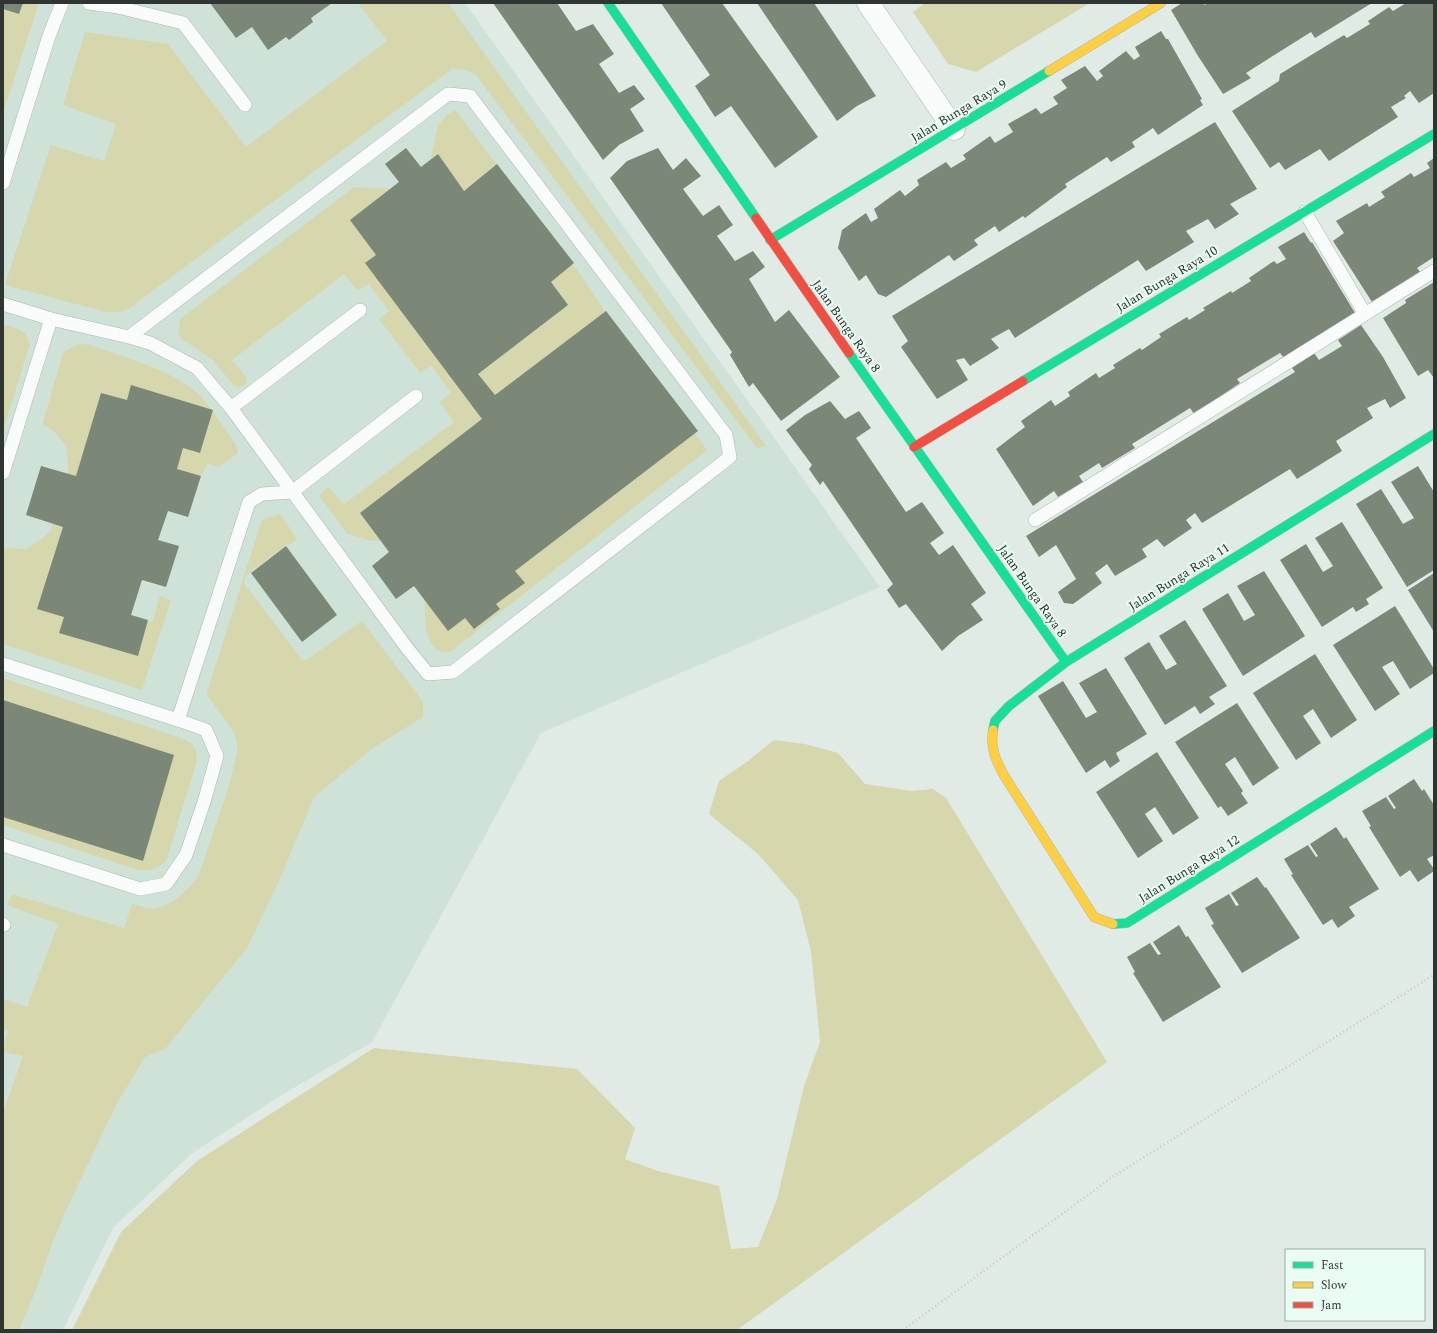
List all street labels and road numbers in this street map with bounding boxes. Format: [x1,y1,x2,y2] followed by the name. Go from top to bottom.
[907,74,1011,148] street label: Jalan Bunga Raya 9
[1112,240,1222,317] street label: Jalan Bunga Raya 10
[806,276,886,376] street label: Jalan Bunga Raya 8
[1125,538,1233,616] street label: Jalan Bunga Raya 11
[992,541,1072,641] street label: Jalan Bunga Raya 8
[1135,830,1243,908] street label: Jalan Bunga Raya 12

